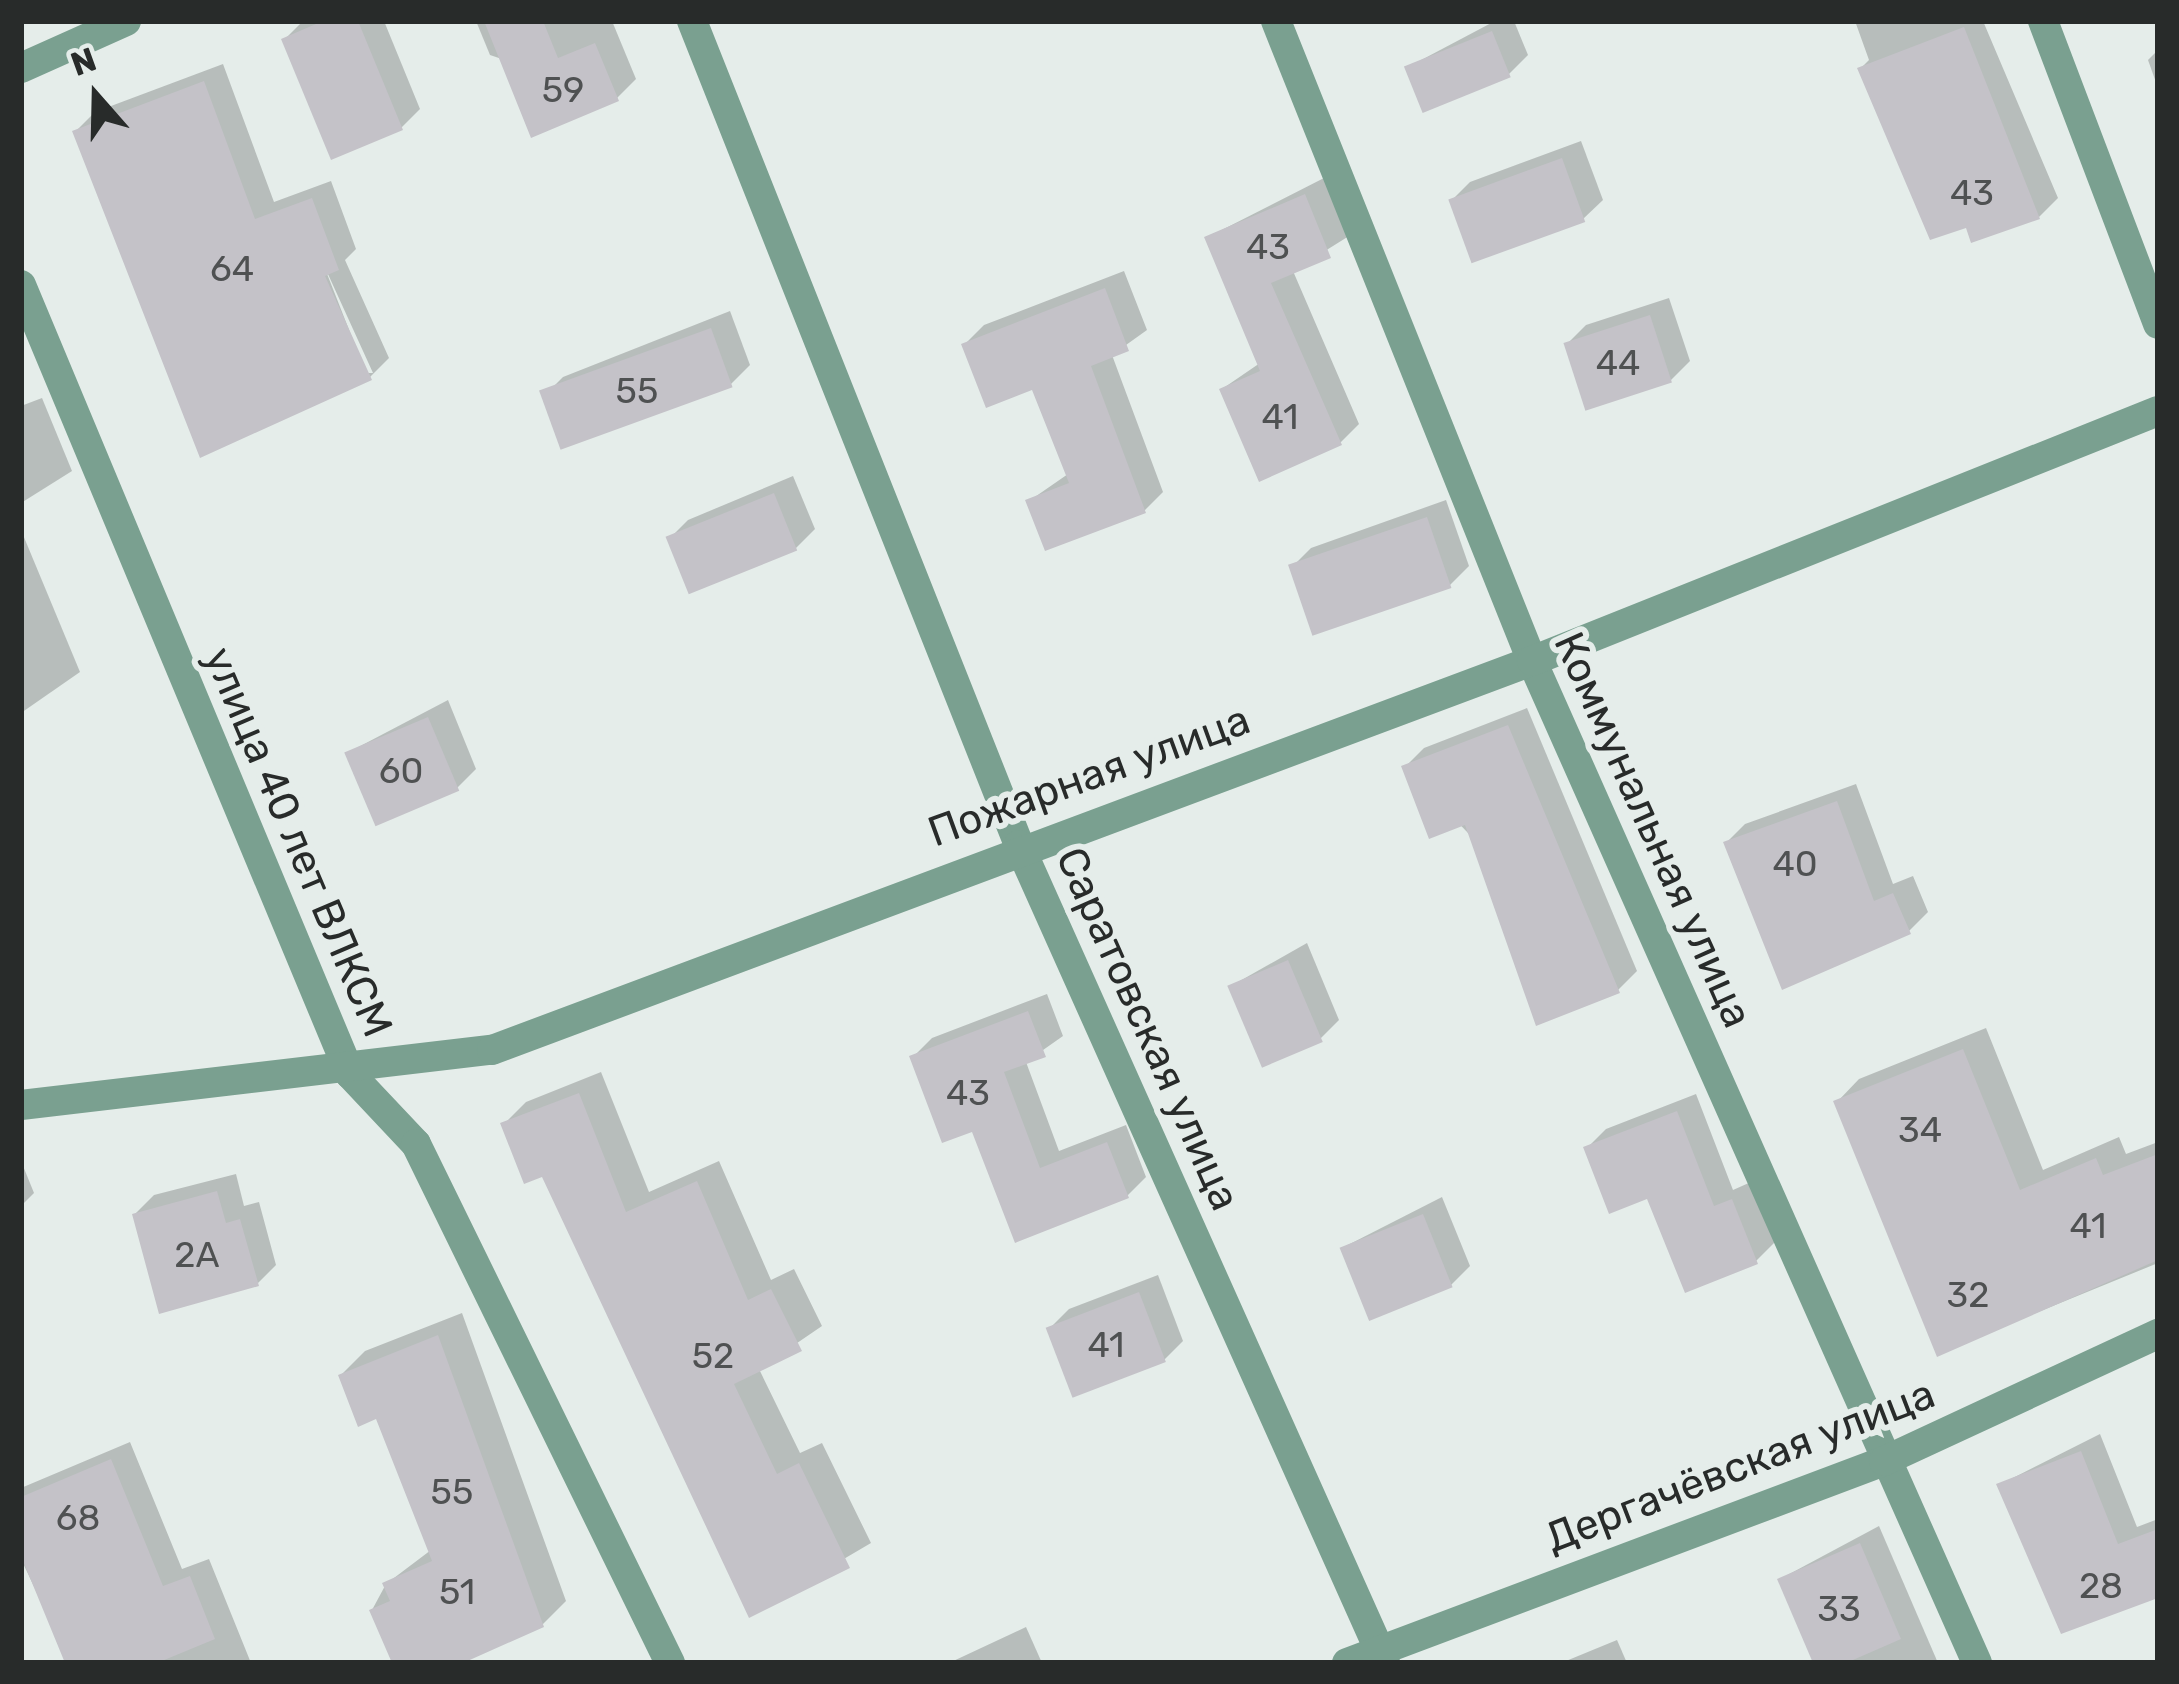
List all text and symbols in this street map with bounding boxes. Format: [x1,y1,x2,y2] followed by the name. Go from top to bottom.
[36,36,156,156] north arrow
[66,39,101,84] text: N
[542,68,584,112] house number: 59
[1950,171,1994,215] house number: 43
[1246,225,1290,269] house number: 43
[210,247,254,291] house number: 64
[1596,341,1640,385] house number: 44
[616,369,658,413] house number: 55
[1261,395,1299,439] house number: 41
[1543,625,1763,1035] street label: Коммунальная улица
[193,640,403,1044] street label: улица 40 лет ВЛКСМ
[921,694,1257,858] street label: Пожарная улица
[379,749,423,793] house number: 60
[1045,840,1251,1218] street label: Саратовская улица
[1772,842,1818,886] house number: 40
[946,1071,990,1115] house number: 43
[1898,1108,1942,1152] house number: 34
[2069,1204,2107,1248] house number: 41
[174,1233,220,1277] house number: 2А
[1947,1273,1989,1317] house number: 32
[1087,1323,1125,1367] house number: 41
[692,1334,734,1378] house number: 52
[1538,1369,1942,1563] street label: Дергачёвская улица
[431,1470,473,1514] house number: 55
[56,1496,100,1540] house number: 68
[2079,1564,2123,1608] house number: 28
[439,1570,475,1614] house number: 51
[1817,1587,1861,1631] house number: 33

